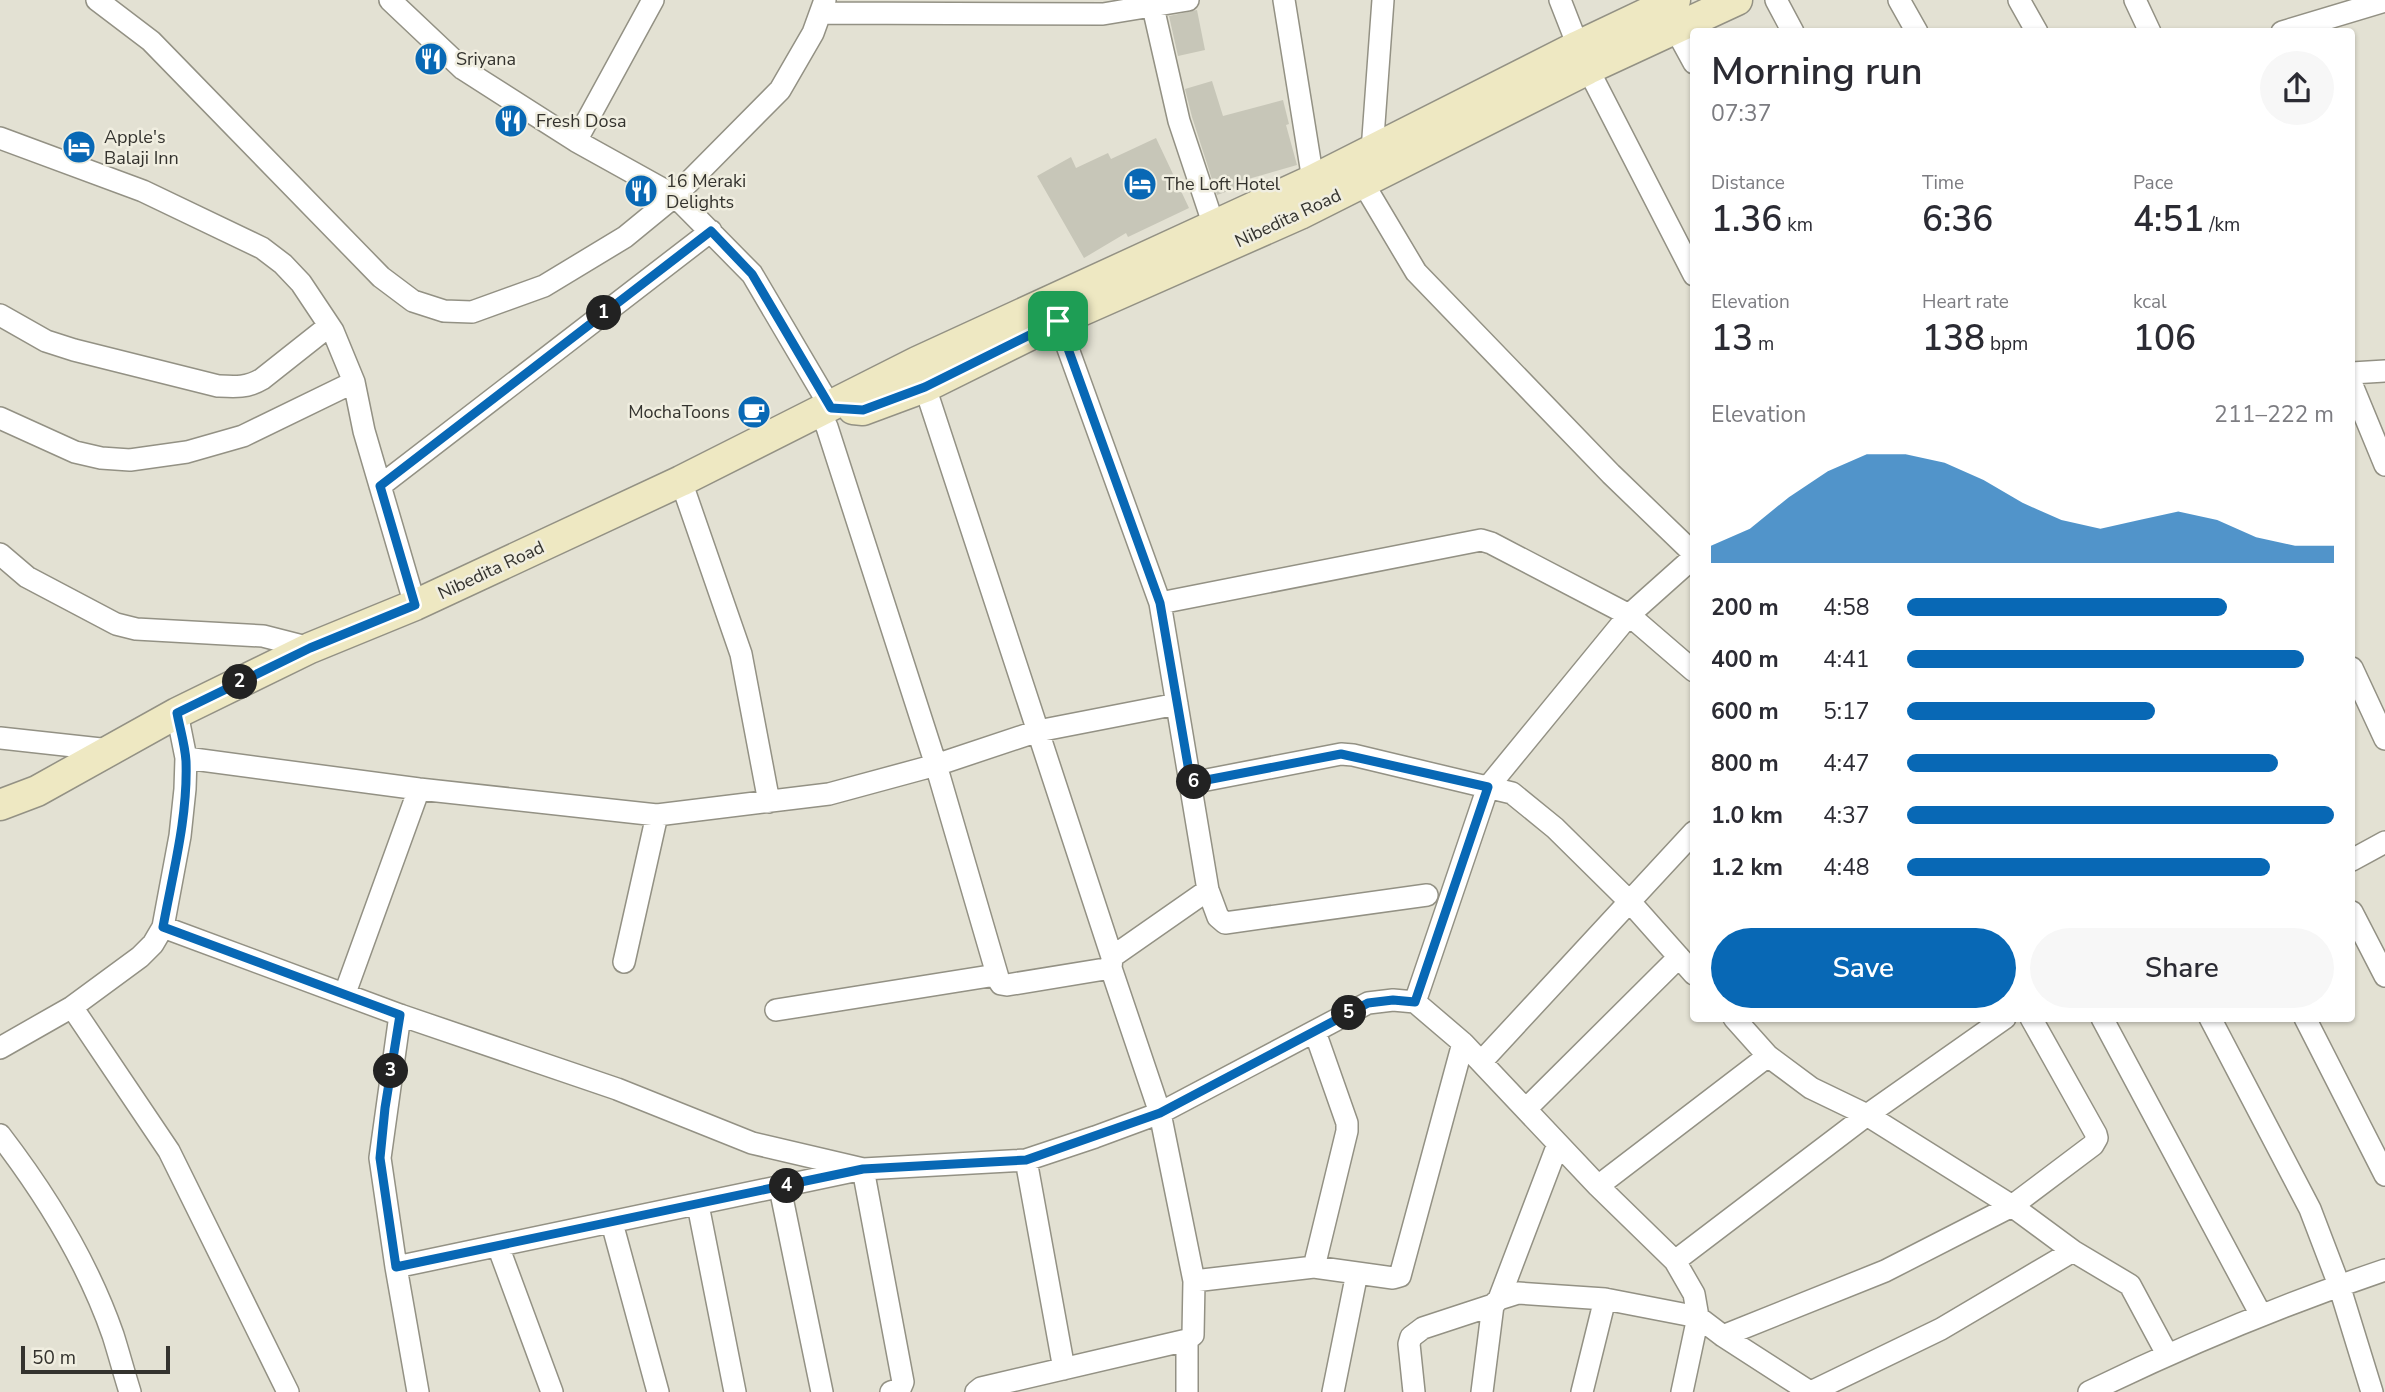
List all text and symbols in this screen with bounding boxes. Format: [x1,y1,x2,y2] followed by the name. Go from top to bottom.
[412,40,450,78] restaurant icon: Sriyana
[1711,46,1923,97] text: Morning run
[456,47,516,71] place label: Sriyana
[2260,51,2334,125] button: share
[1711,98,1771,129] text: 07:37
[492,102,530,140] restaurant icon: Fresh Dosa
[536,109,627,133] place label: Fresh Dosa
[104,125,179,170] place label: Apple's Balaji Inn
[60,128,98,166] hotel icon: Apple's Balaji Inn
[1121,165,1159,203] hotel icon: The Loft Hotel
[666,169,746,214] place label: 16 Meraki Delights
[1711,170,1785,196] text: Distance
[1922,170,1964,196] text: Time
[2133,170,2173,196] text: Pace
[622,172,660,210] restaurant icon: 16 Meraki Delights
[1164,172,1281,196] place label: The Loft Hotel
[1231,183,1345,253] street label: Nibedita Road
[1711,196,1782,243] text: 1.36
[1922,196,1993,243] text: 6:36
[2133,196,2204,243] text: 4:51
[1782,212,1813,238] text: km
[2204,212,2240,238] text: /km
[1711,289,1790,315] text: Elevation
[1922,289,2009,315] text: Heart rate
[2133,289,2167,315] text: kcal
[1028,291,1088,351] pin
[586,296,622,330] pin: 1
[598,299,609,325] text: 1
[1039,302,1077,340] icon: arrive
[1711,315,1753,362] text: 13
[1922,315,1985,362] text: 138
[2133,315,2196,362] text: 106
[1753,331,1774,357] text: m
[1985,331,2028,357] text: bpm
[735,393,773,431] cafe icon: MochaToons
[1711,399,1806,430] text: Elevation
[2214,399,2334,430] text: 211–222 m
[628,400,730,424] place label: MochaToons
[434,535,548,605] street label: Nibedita Road
[1711,592,1779,623] text: 200 m
[1823,592,1870,623] text: 4:58
[1711,644,1779,675] text: 400 m
[1823,644,1870,675] text: 4:41
[222,664,258,700] pin: 2
[234,668,245,694] text: 2
[1711,696,1779,727] text: 600 m
[1823,696,1870,727] text: 5:17
[1711,748,1779,779] text: 800 m
[1823,748,1870,779] text: 4:47
[1176,764,1212,800] pin: 6
[1188,768,1199,794] text: 6
[1711,800,1783,831] text: 1.0 km
[1823,800,1870,831] text: 4:37
[1711,852,1783,883] text: 1.2 km
[1823,852,1870,883] text: 4:48
[1711,928,2016,1008] button: Save
[2030,928,2334,1008] button: Share
[1332,996,1366,1030] pin: 5
[1343,999,1354,1025] text: 5
[374,1054,408,1088] pin: 3
[385,1057,396,1083] text: 3
[770,1168,804,1204] pin: 4
[781,1172,792,1198] text: 4
[21,1343,170,1375] scale bar
[32,1345,76,1371] text: 50 m

